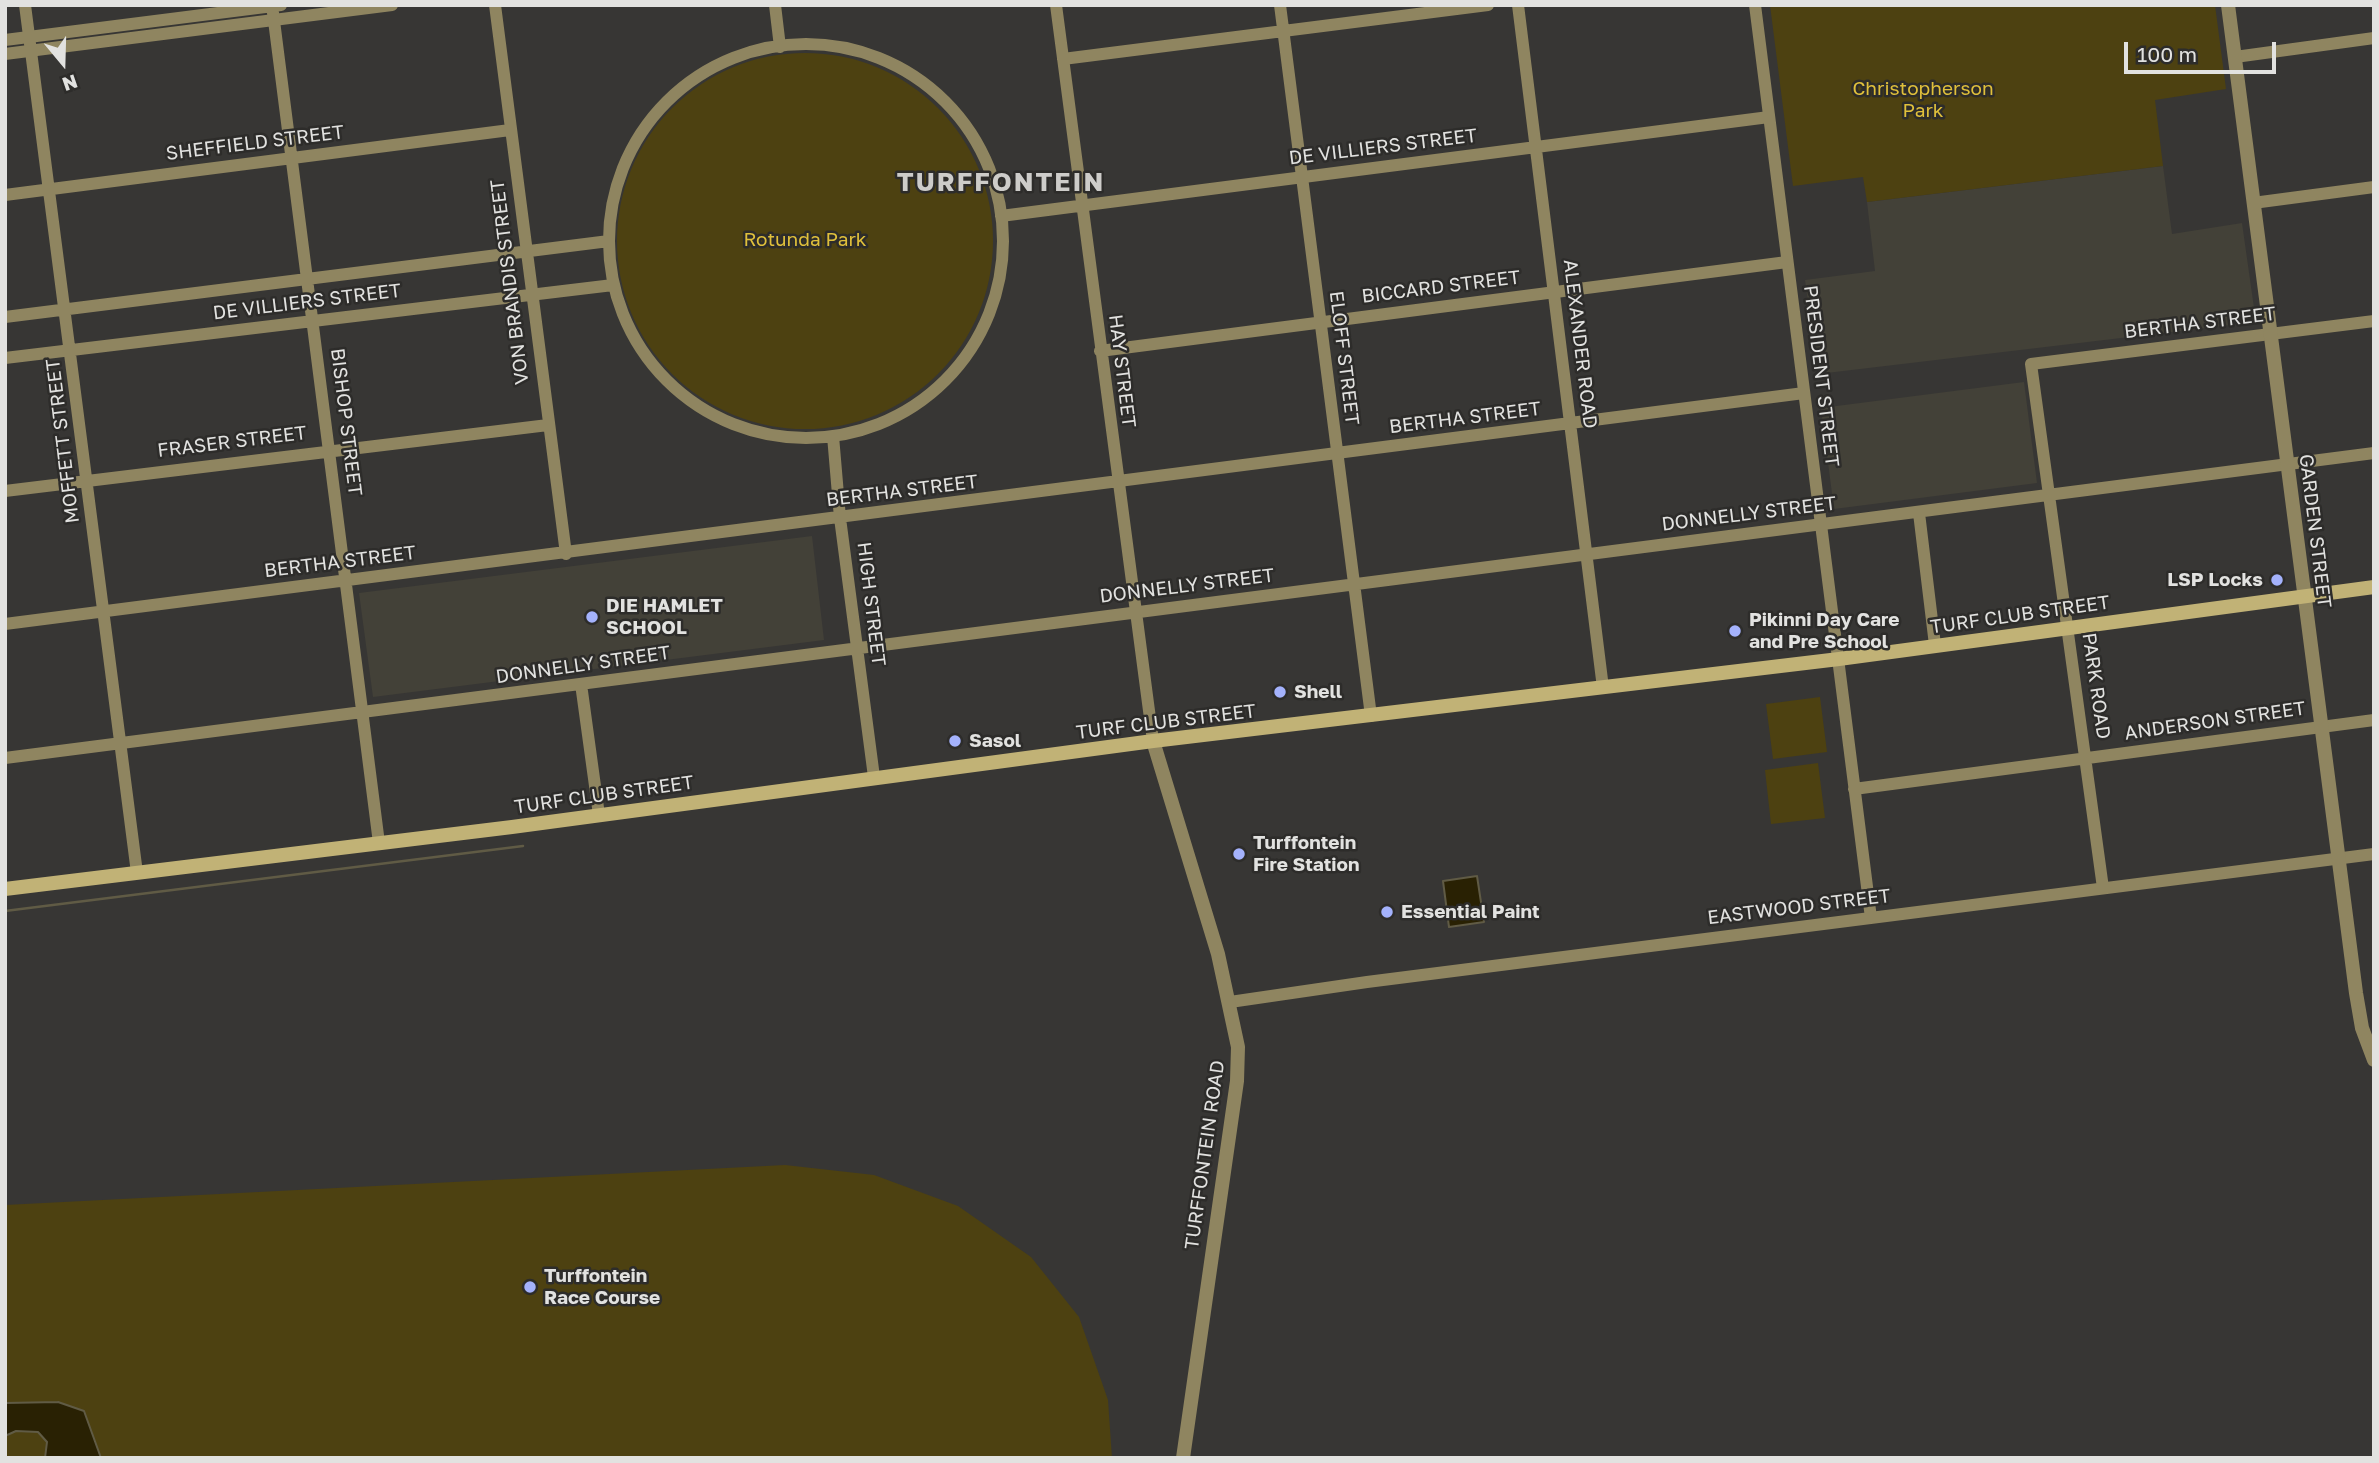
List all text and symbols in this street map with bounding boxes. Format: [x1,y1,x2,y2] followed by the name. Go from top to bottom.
[28,28,98,98] north arrow
[2127,28,2279,72] scale bar
[2137,41,2197,67] text: 100 m
[59,70,81,97] text: N
[1852,78,1994,122] park label: Christopherson Park
[165,121,345,165] street label: SHEFFIELD STREET
[1288,124,1478,170] street label: DE VILLIERS STREET
[898,167,1104,199] district label: TURFFONTEIN
[486,178,534,386] street label: VON BRANDIS STREET
[743,229,867,251] park label: Rotunda Park
[1558,258,1602,430] street label: ALEXANDER ROAD
[1360,266,1522,308] street label: BICCARD STREET
[212,279,402,325] street label: DE VILLIERS STREET
[1799,284,1843,468] street label: PRESIDENT STREET
[1324,290,1364,426] street label: ELOFF STREET
[2123,302,2277,344] street label: BERTHA STREET
[1104,313,1140,429] street label: HAY STREET
[326,347,366,497] street label: BISHOP STREET
[42,357,84,525] street label: MOFFETT STREET
[1388,397,1542,439] street label: BERTHA STREET
[156,422,308,462] street label: FRASER STREET
[2294,453,2336,609] street label: GARDEN STREET
[825,470,979,512] street label: BERTHA STREET
[1660,492,1838,536] street label: DONNELLY STREET
[263,541,417,583] street label: BERTHA STREET
[852,541,890,667] street label: HIGH STREET
[1098,564,1276,608] street label: DONNELLY STREET
[2167,569,2263,591] place label: LSP Locks
[2269,572,2285,588] marker: LSP Locks
[1929,591,2111,639] street label: TURF CLUB STREET
[606,595,723,639] place label: DIE HAMLET SCHOOL
[584,609,600,625] marker: DIE HAMLET SCHOOL
[1749,609,1899,653] place label: Pikinni Day Care and Pre School
[1727,623,1743,639] marker: Pikinni Day Care and Pre School
[2077,631,2115,741] street label: PARK ROAD
[494,641,672,689] street label: DONNELLY STREET
[1294,681,1342,703] place label: Shell
[1272,684,1288,700] marker: Shell
[2123,697,2307,745] street label: ANDERSON STREET
[1075,700,1257,744] street label: TURF CLUB STREET
[969,730,1021,752] place label: Sasol
[947,733,963,749] marker: Sasol
[513,771,695,819] street label: TURF CLUB STREET
[1253,832,1359,876] place label: Turffontein Fire Station
[1231,846,1247,862] marker: Turffontein Fire Station
[1706,884,1892,930] street label: EASTWOOD STREET
[1401,901,1540,923] place label: Essential Paint
[1379,904,1395,920] marker: Essential Paint
[1180,1059,1230,1251] street label: TURFFONTEIN ROAD
[544,1265,660,1309] place label: Turffontein Race Course
[522,1279,538,1295] marker: Turffontein Race Course

